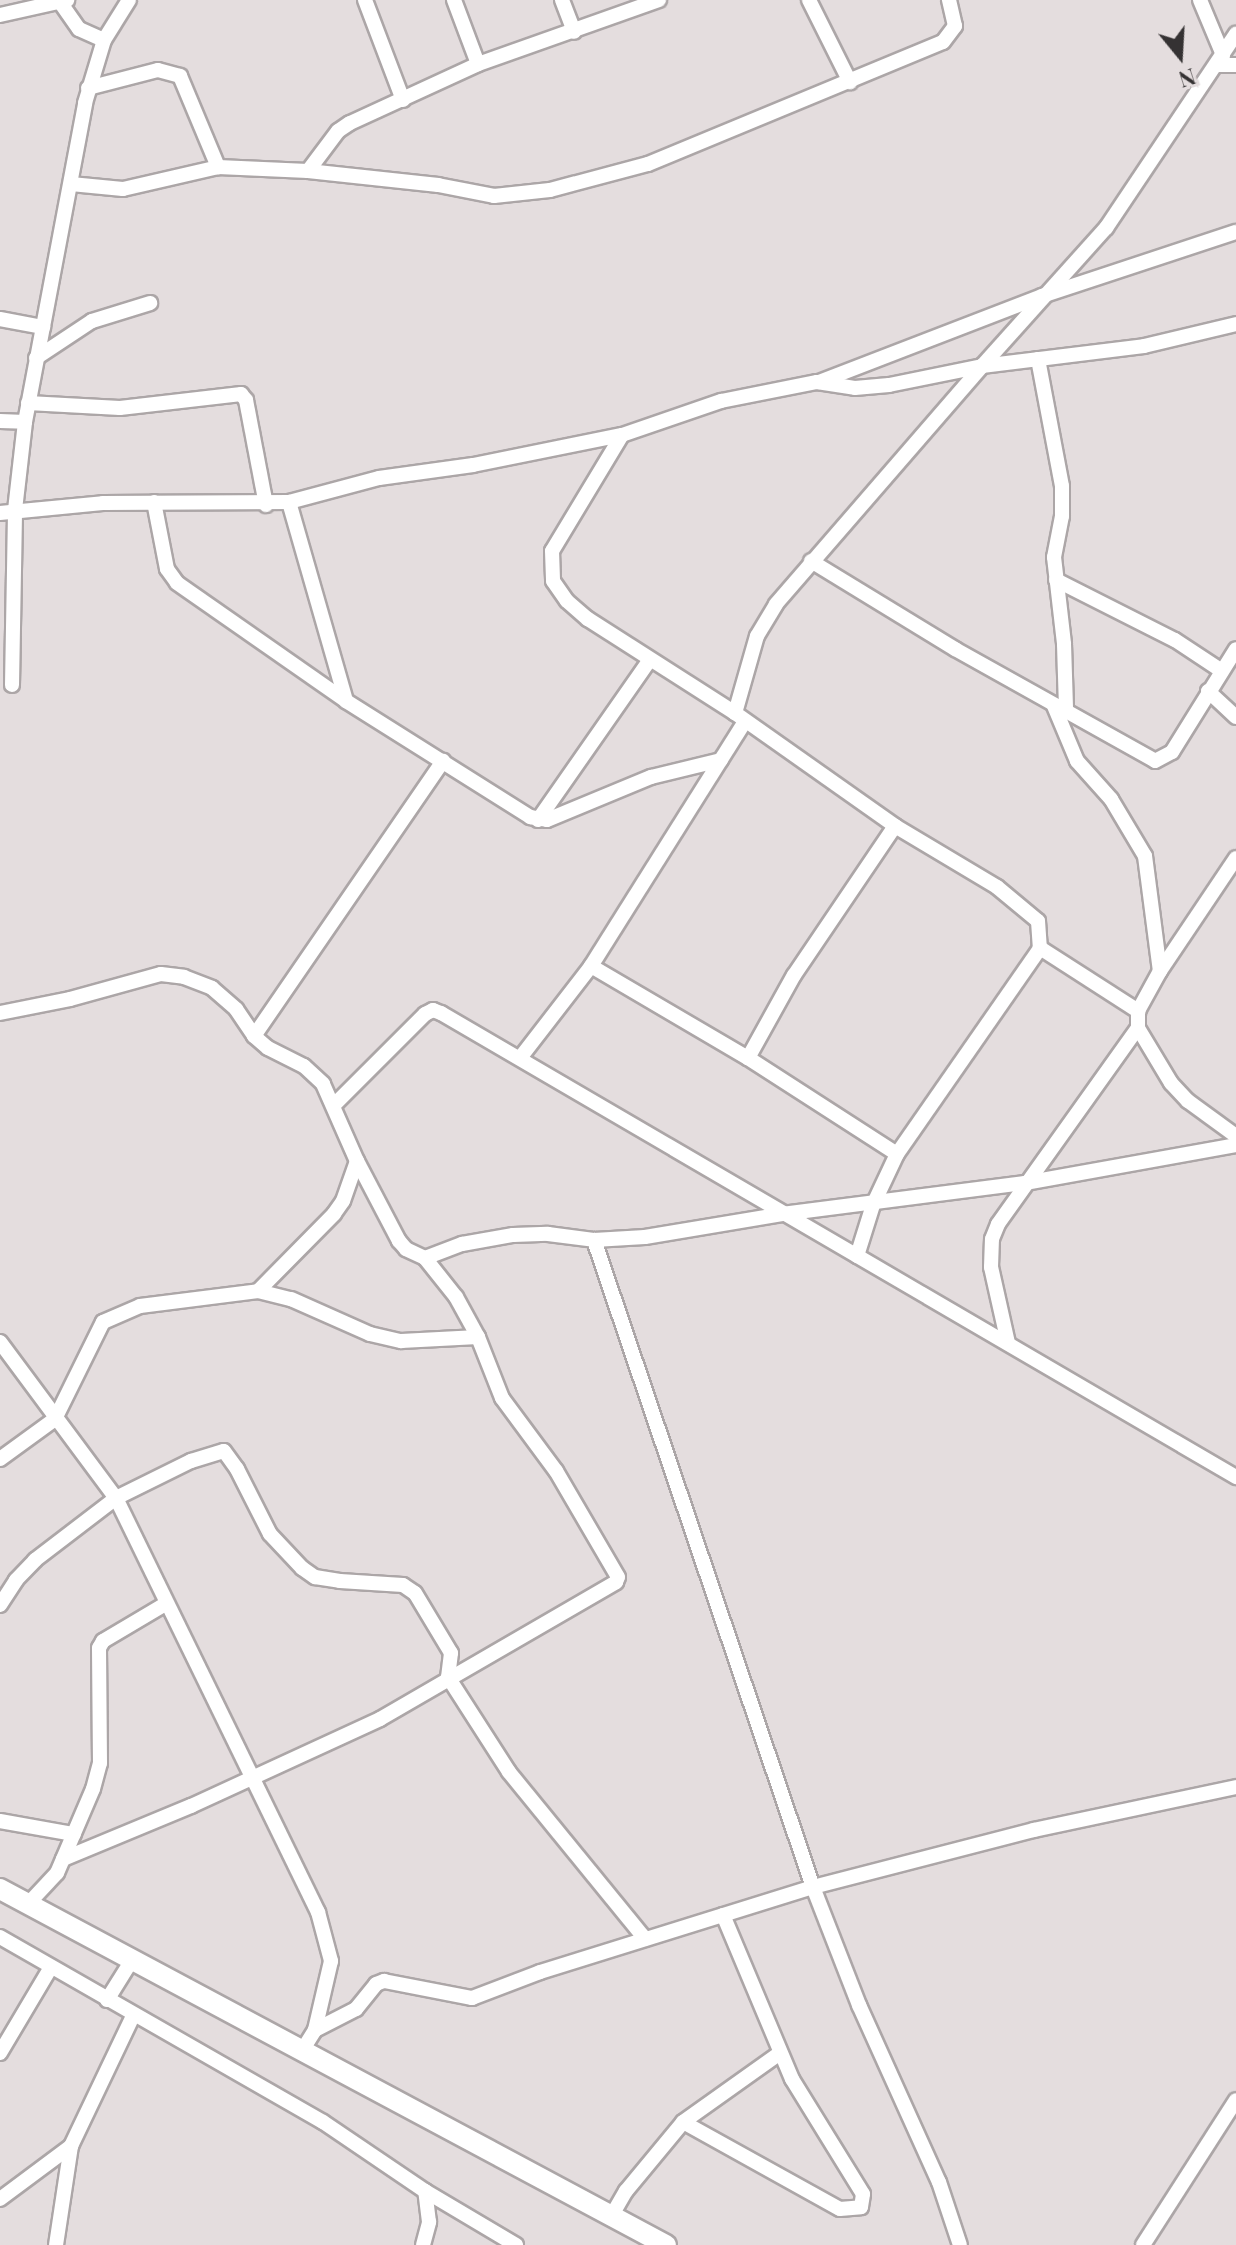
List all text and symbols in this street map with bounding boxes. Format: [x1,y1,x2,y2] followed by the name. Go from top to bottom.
[1140,16,1220,96] north arrow
[1175,62,1200,96] text: N

